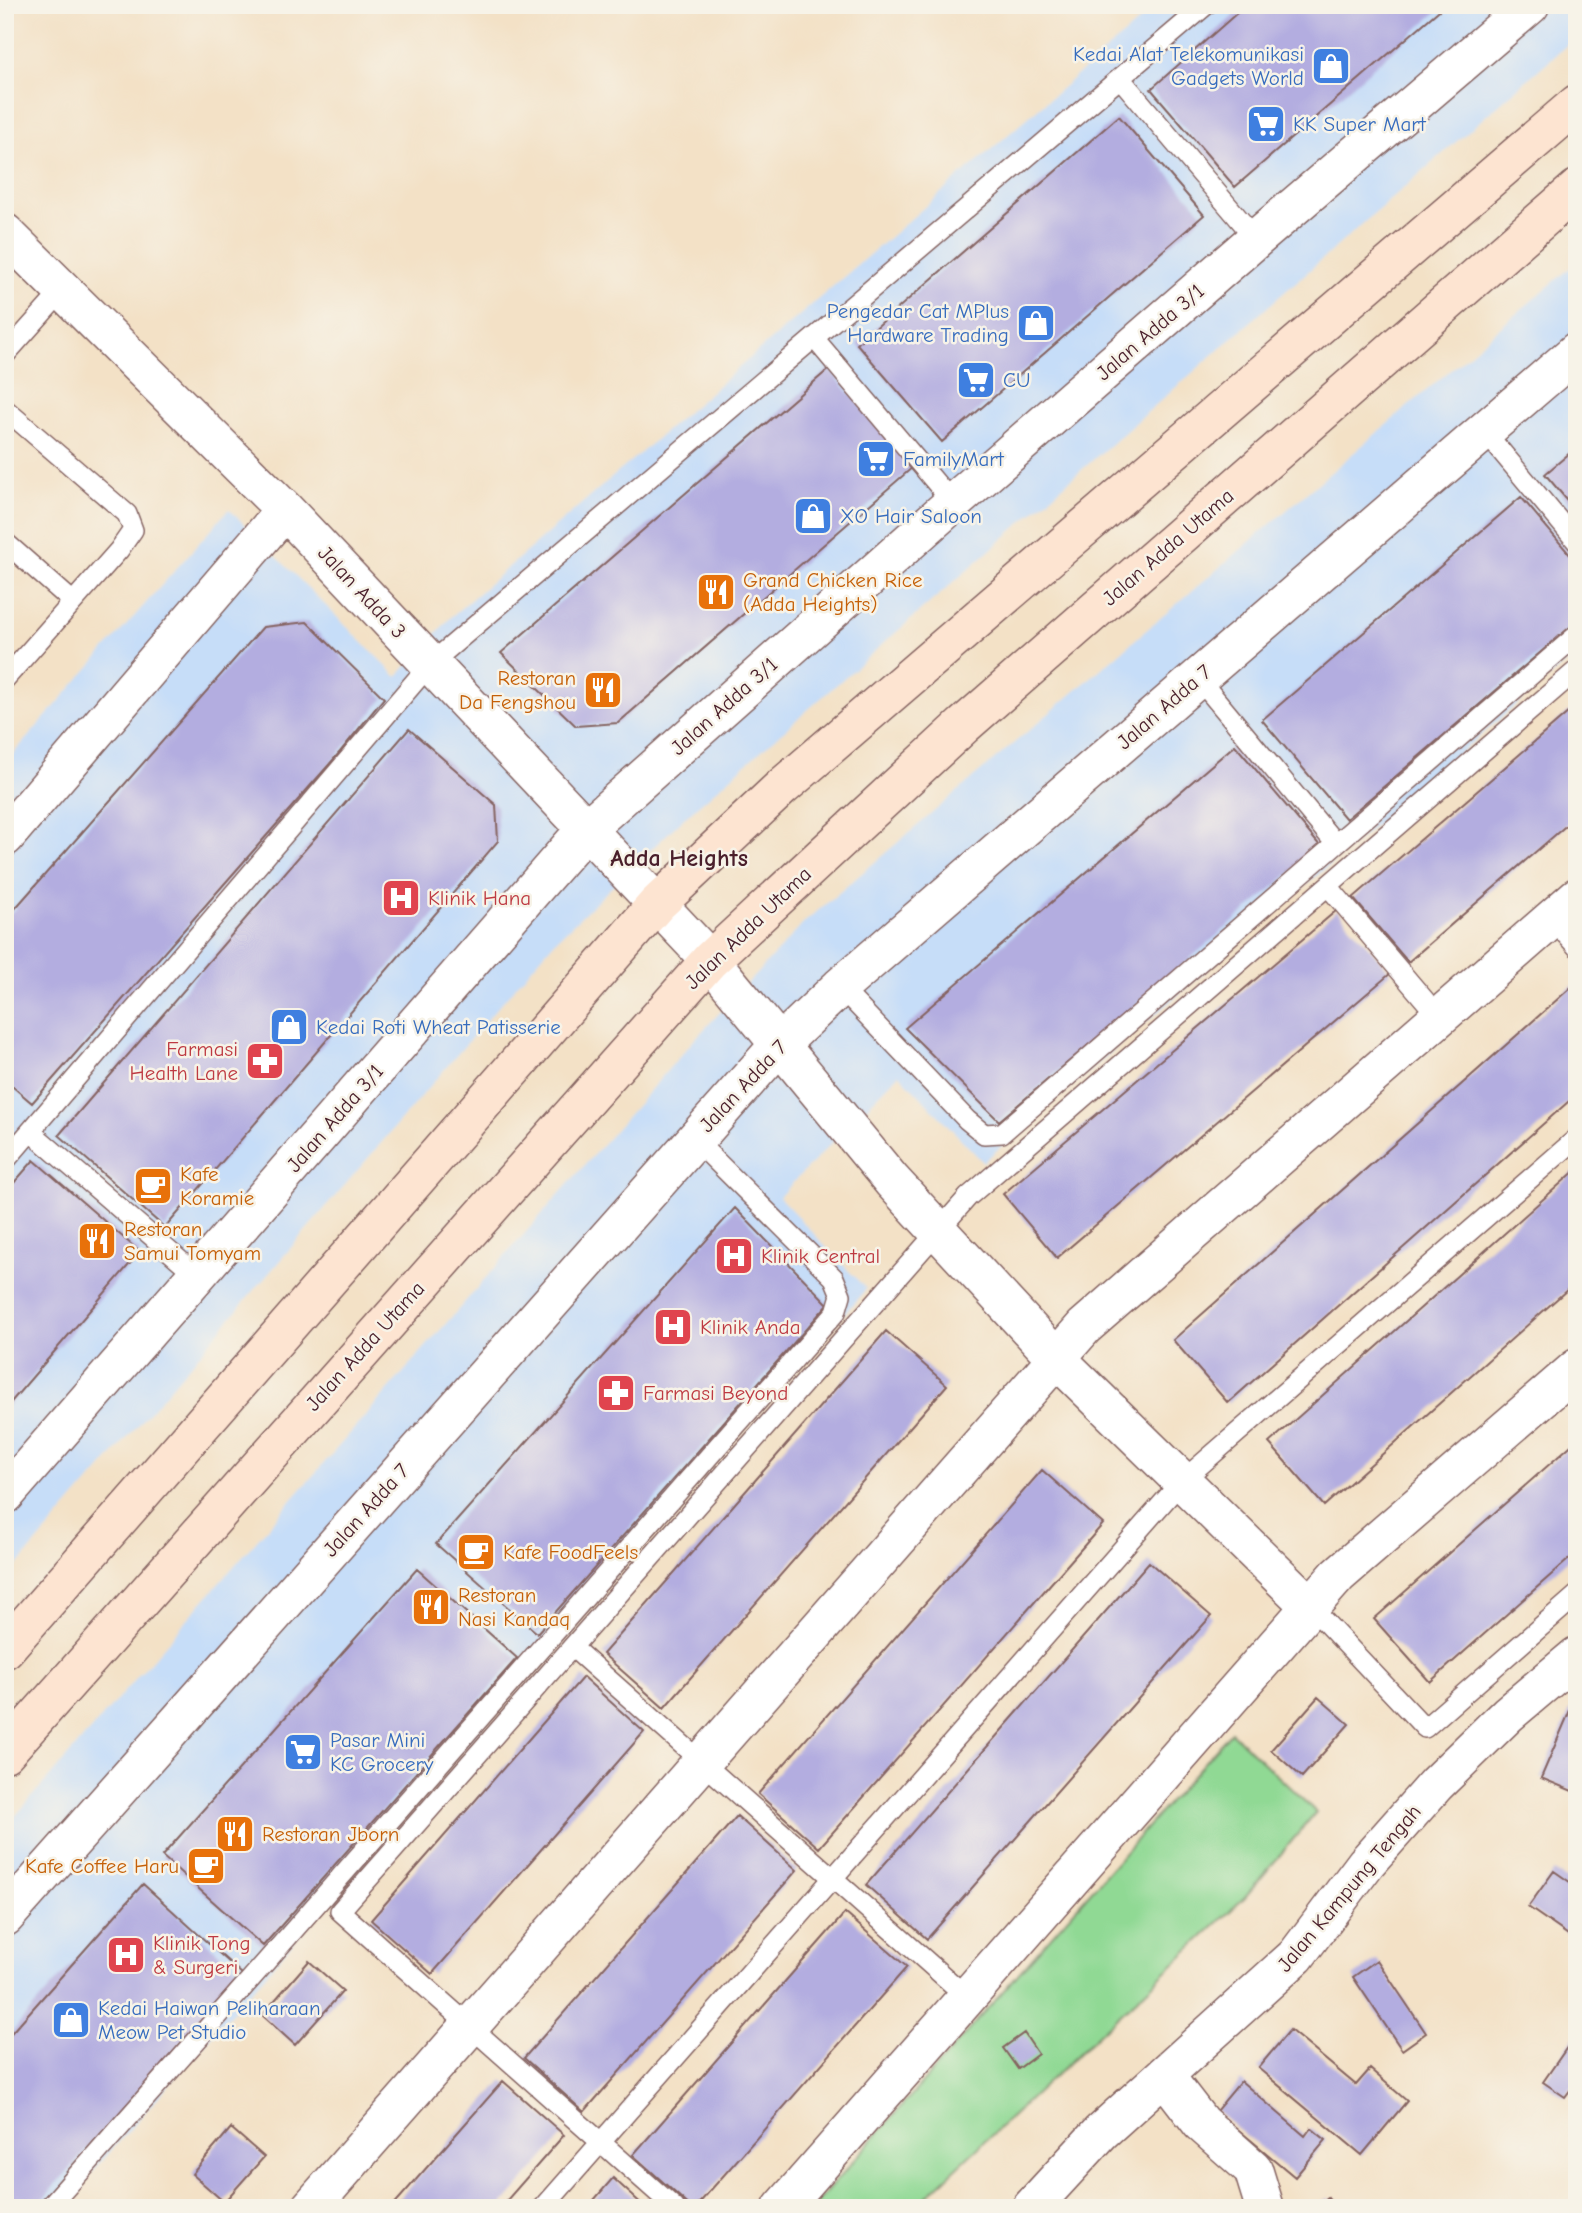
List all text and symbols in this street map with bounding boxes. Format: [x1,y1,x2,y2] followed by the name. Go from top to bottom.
[1073,42,1304,90] place label: Kedai Alat Telekomunikasi Gadgets World
[1310,45,1352,87] shop icon: Kedai Alat Telekomunikasi Gadgets World
[1245,103,1287,145] supermarket icon: KK Super Mart
[1293,112,1427,136] place label: KK Super Mart
[1091,279,1209,385] street label: Jalan Adda 3/1
[827,299,1009,347] place label: Pengedar Cat MPlus Hardware Trading
[1015,302,1057,344] shop icon: Pengedar Cat MPlus Hardware Trading
[955,359,997,401] supermarket icon: CU
[1003,368,1030,392] place label: CU
[855,438,897,480] supermarket icon: FamilyMart
[903,447,1005,471] place label: FamilyMart
[1098,484,1238,610] street label: Jalan Adda Utama
[792,495,834,537] shop icon: XO Hair Saloon
[840,504,982,528] place label: XO Hair Saloon
[313,541,411,643] street label: Jalan Adda 3
[743,568,922,616] place label: Grand Chicken Rice (Adda Heights)
[695,571,737,613] restaurant icon: Grand Chicken Rice (Adda Heights)
[666,652,782,760] street label: Jalan Adda 3/1
[1112,660,1216,754] street label: Jalan Adda 7
[459,666,576,714] place label: Restoran Da Fengshou
[582,669,624,711] restaurant icon: Restoran Da Fengshou
[610,844,748,872] district label: Adda Heights
[680,862,816,994] street label: Jalan Adda Utama
[380,877,422,919] hospital icon: Klinik Hana
[428,886,531,910] place label: Klinik Hana
[268,1006,310,1048] shop icon: Kedai Roti Wheat Patisserie
[316,1015,561,1039] place label: Kedai Roti Wheat Patisserie
[694,1035,792,1137] street label: Jalan Adda 7
[129,1037,238,1085] place label: Farmasi Health Lane
[244,1040,286,1082] pharmacy icon: Farmasi Health Lane
[282,1059,388,1177] street label: Jalan Adda 3/1
[180,1162,254,1210] place label: Kafe Koramie
[132,1165,174,1207] cafe icon: Kafe Koramie
[124,1217,261,1265] place label: Restoran Samui Tomyam
[76,1220,118,1262] restaurant icon: Restoran Samui Tomyam
[713,1235,755,1277] hospital icon: Klinik Central
[761,1244,880,1268] place label: Klinik Central
[301,1276,429,1416] street label: Jalan Adda Utama
[652,1306,694,1348] hospital icon: Klinik Anda
[700,1315,800,1339] place label: Klinik Anda
[595,1372,637,1414] pharmacy icon: Farmasi Beyond
[643,1381,788,1405] place label: Farmasi Beyond
[318,1459,414,1561] street label: Jalan Adda 7
[455,1531,497,1573] cafe icon: Kafe FoodFeels
[503,1540,638,1564] place label: Kafe FoodFeels
[458,1583,570,1631] place label: Restoran Nasi Kandaq
[410,1586,452,1628] restaurant icon: Restoran Nasi Kandaq
[330,1728,434,1776] place label: Pasar Mini KC Grocery
[282,1731,324,1773] supermarket icon: Pasar Mini KC Grocery
[1272,1800,1426,1976] street label: Jalan Kampung Tengah
[214,1813,256,1855] restaurant icon: Restoran Jborn
[262,1822,399,1846] place label: Restoran Jborn
[185,1845,227,1887] cafe icon: Kafe Coffee Haru
[25,1854,179,1878] place label: Kafe Coffee Haru
[153,1931,251,1979] place label: Klinik Tong & Surgeri
[105,1934,147,1976] hospital icon: Klinik Tong & Surgeri
[98,1996,321,2044] place label: Kedai Haiwan Peliharaan Meow Pet Studio
[50,1999,92,2041] shop icon: Kedai Haiwan Peliharaan Meow Pet Studio

